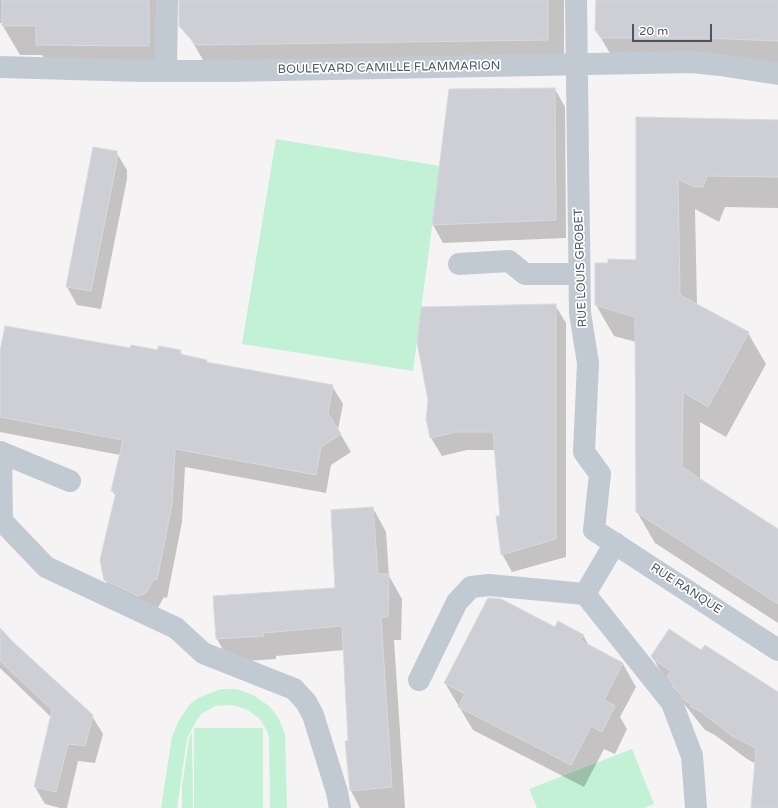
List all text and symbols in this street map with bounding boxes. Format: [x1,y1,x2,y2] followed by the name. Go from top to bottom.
[634,16,714,42] scale bar
[639,24,668,38] text: 20 m
[278,59,500,77] street label: BOULEVARD CAMILLE FLAMMARION
[572,208,590,328] street label: RUE LOUIS GROBET
[648,561,724,617] street label: RUE RANQUE

